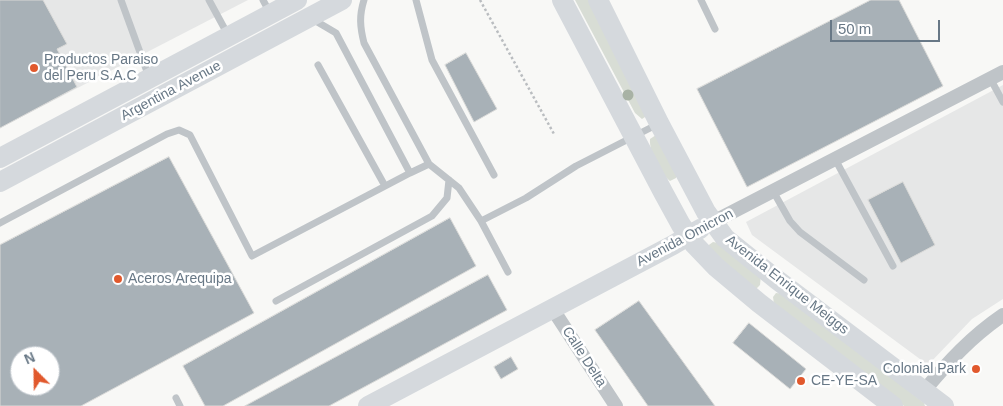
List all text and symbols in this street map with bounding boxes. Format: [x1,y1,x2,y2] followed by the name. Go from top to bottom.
[833,10,943,42] scale bar
[838,20,871,37] text: 50 m
[44,52,158,84] place label: Productos Paraiso del Peru S.A.C
[118,58,224,124] street label: Argentina Avenue
[28,62,40,74] marker: Productos Paraiso del Peru S.A.C
[634,205,736,271] street label: Avenida Omicron
[722,232,852,338] street label: Avenida Enrique Meiggs
[128,271,232,287] place label: Aceros Arequipa
[112,273,124,285] marker: Aceros Arequipa
[558,324,610,390] street label: Calle Delta
[10,346,60,396] north arrow
[22,349,37,367] text: N
[883,361,966,377] place label: Colonial Park
[970,363,982,375] marker: Colonial Park
[811,373,877,389] place label: CE-YE-SA
[795,375,807,387] marker: CE-YE-SA

